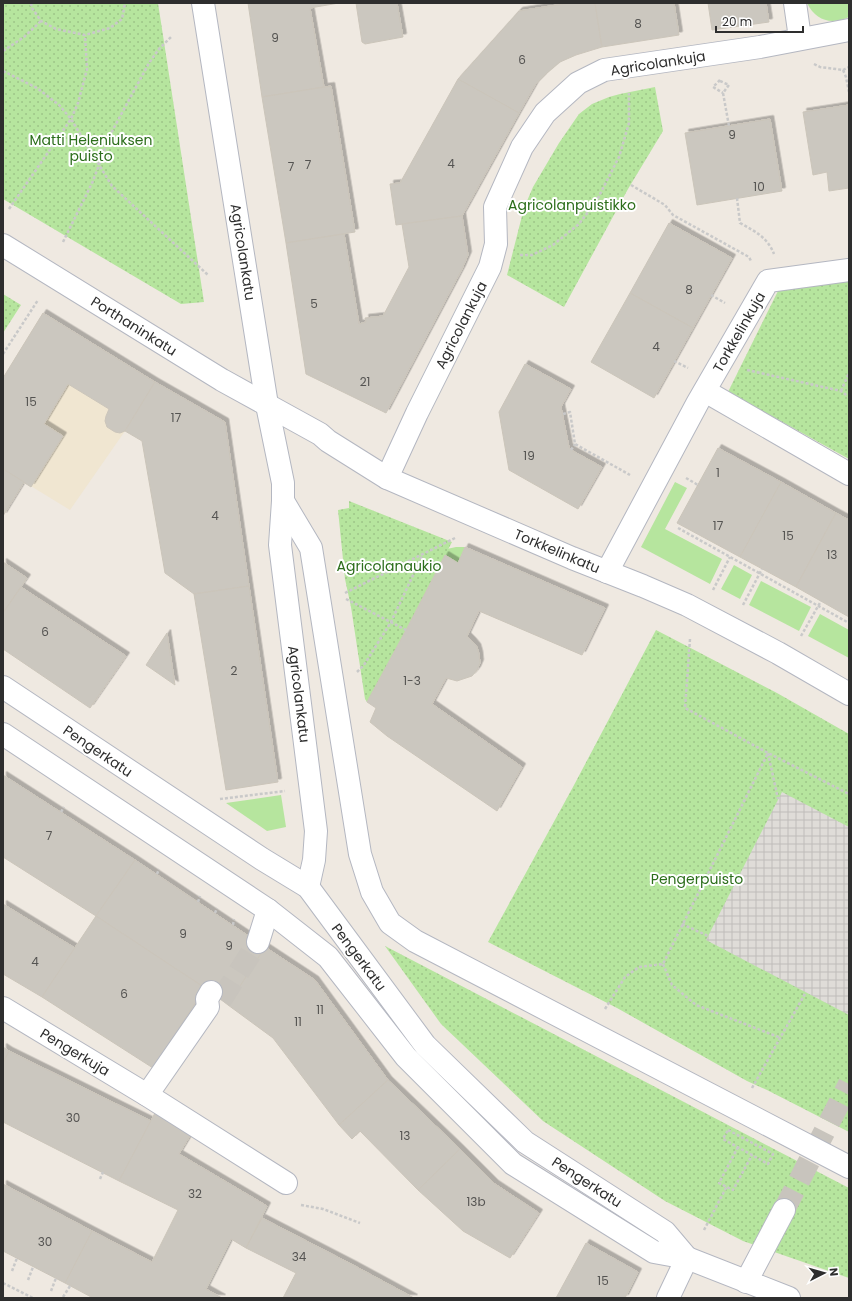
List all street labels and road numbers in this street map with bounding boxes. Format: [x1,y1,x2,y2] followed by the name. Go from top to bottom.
[609,46,707,80] street label: Agricolankuja
[225,202,261,302] street label: Agricolankatu
[430,278,492,372] street label: Agricolankuja
[708,288,770,376] street label: Torkkelinkuja
[87,292,181,360] street label: Porthaninkatu
[511,524,603,578] street label: Torkkelinkatu
[283,644,315,744] street label: Agricolankatu
[59,720,137,782] street label: Pengerkatu
[327,919,391,995] street label: Pengerkatu
[36,1023,114,1081] street label: Pengerkuja
[548,1152,626,1212] street label: Pengerkatu

